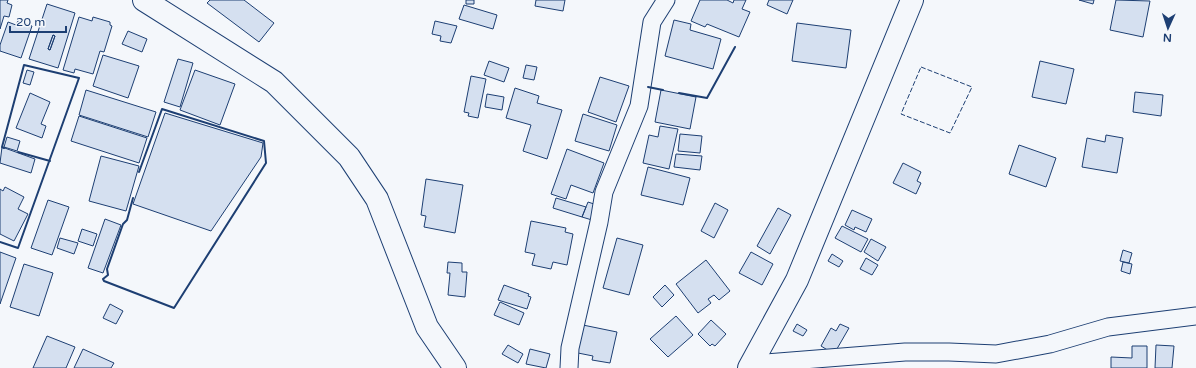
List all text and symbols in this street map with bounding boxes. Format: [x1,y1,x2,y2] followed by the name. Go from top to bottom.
[10,8,66,34] scale bar
[1148,8,1188,48] north arrow
[16,15,45,29] text: 20 m
[1163,31,1172,44] text: N

